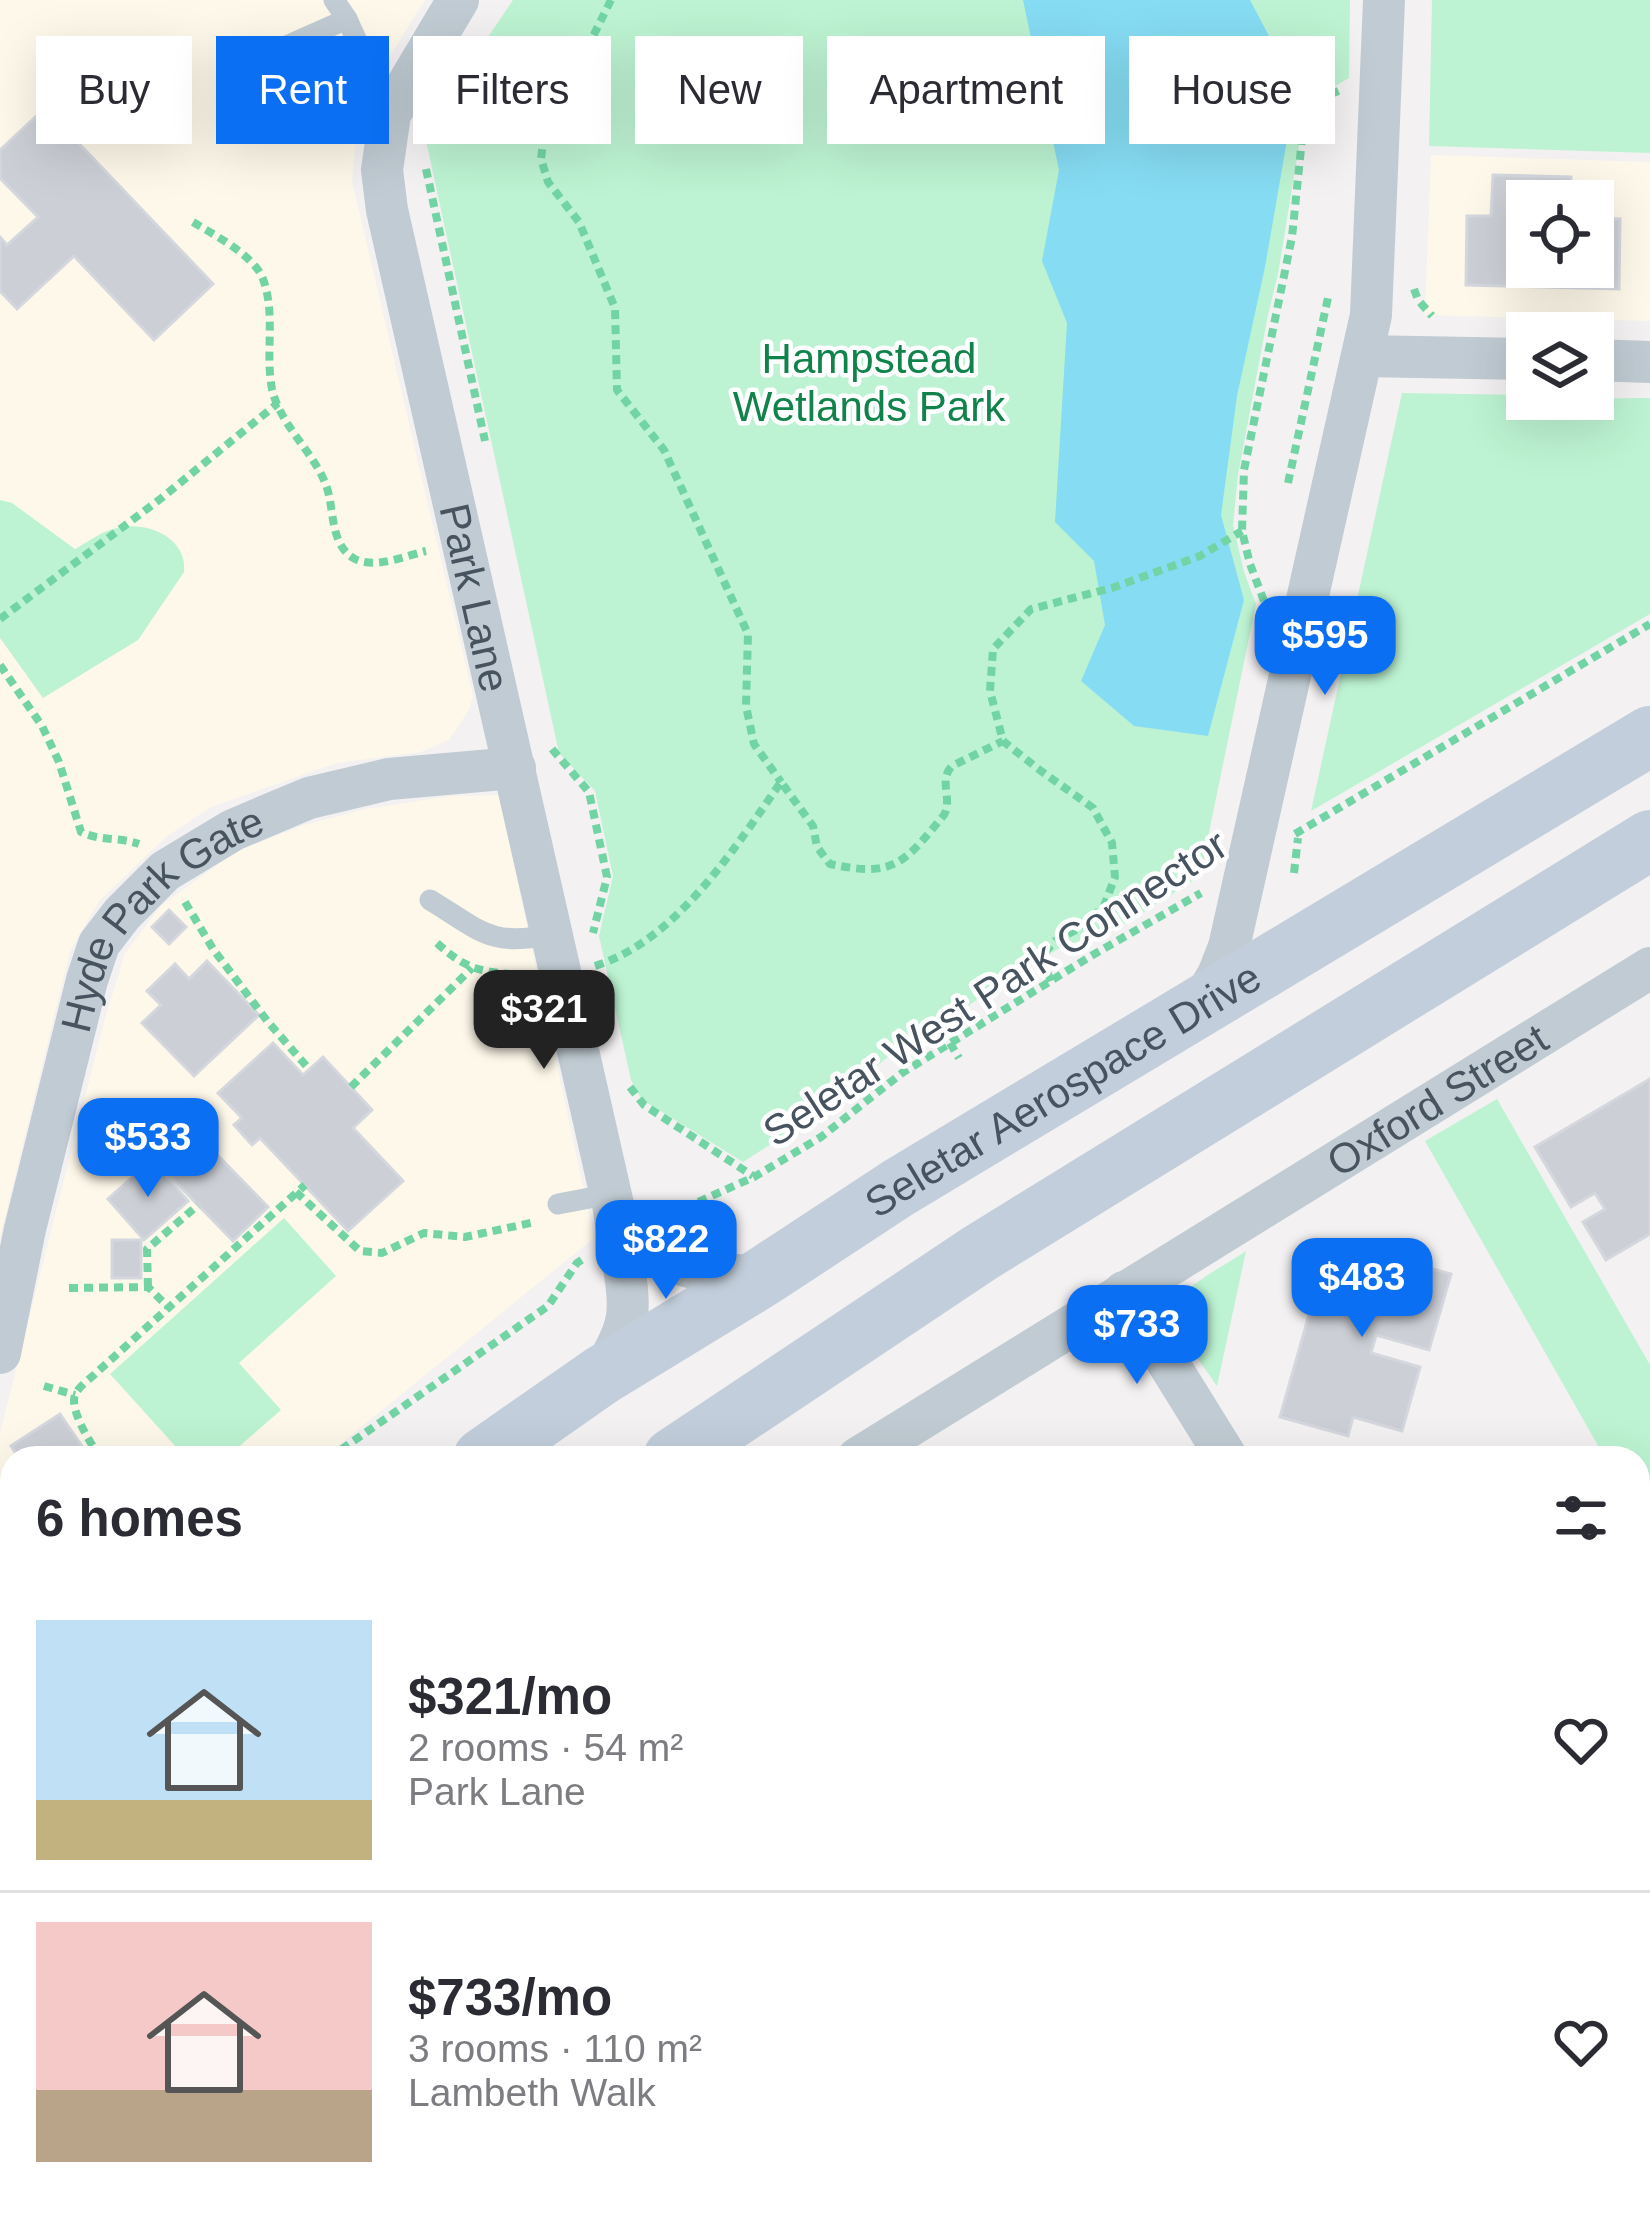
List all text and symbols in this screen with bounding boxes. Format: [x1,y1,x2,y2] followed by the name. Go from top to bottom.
[36,36,192,144] chip: Buy
[216,36,389,144] chip: Rent
[413,36,611,144] chip: Filters
[635,36,803,144] chip: New
[827,36,1105,144] chip: Apartment
[1129,36,1335,144] chip: House
[1506,180,1614,420] map controls
[1506,180,1614,288] button: locate
[1506,312,1614,420] button: layers
[733,335,1006,430] park label: Hampstead Wetlands Park
[431,499,519,696] street label: Park Lane
[1254,596,1396,698] pin: $595
[1282,613,1368,656] text: $595
[52,797,270,1037] street label: Hyde Park Gate
[754,820,1236,1156] street label: Seletar West Park Connector
[856,952,1269,1227] street label: Seletar Aerospace Drive
[473,970,615,1072] pin: $321
[501,987,587,1030] text: $321
[1319,1014,1556,1185] street label: Oxford Street
[77,1098,219,1200] pin: $533
[105,1115,191,1158] text: $533
[595,1200,737,1302] pin: $822
[623,1217,709,1260] text: $822
[1291,1238,1433,1340] pin: $483
[1319,1255,1405,1298] text: $483
[1066,1285,1208,1387] pin: $733
[1094,1302,1180,1345] text: $733
[1548,1485,1614,1551] icon: filters
[36,1490,243,1547] text: 6 homes
[132,1668,276,1812] icon: home
[408,1668,612,1725] text: $321/mo
[1548,1707,1614,1773] icon: heart
[408,1726,683,1769] text: 2 rooms · 54 m²
[408,1770,586,1813] text: Park Lane
[408,1969,612,2026] text: $733/mo
[132,1970,276,2114] icon: home
[1548,2009,1614,2075] icon: heart
[408,2027,702,2070] text: 3 rooms · 110 m²
[408,2071,656,2114] text: Lambeth Walk

